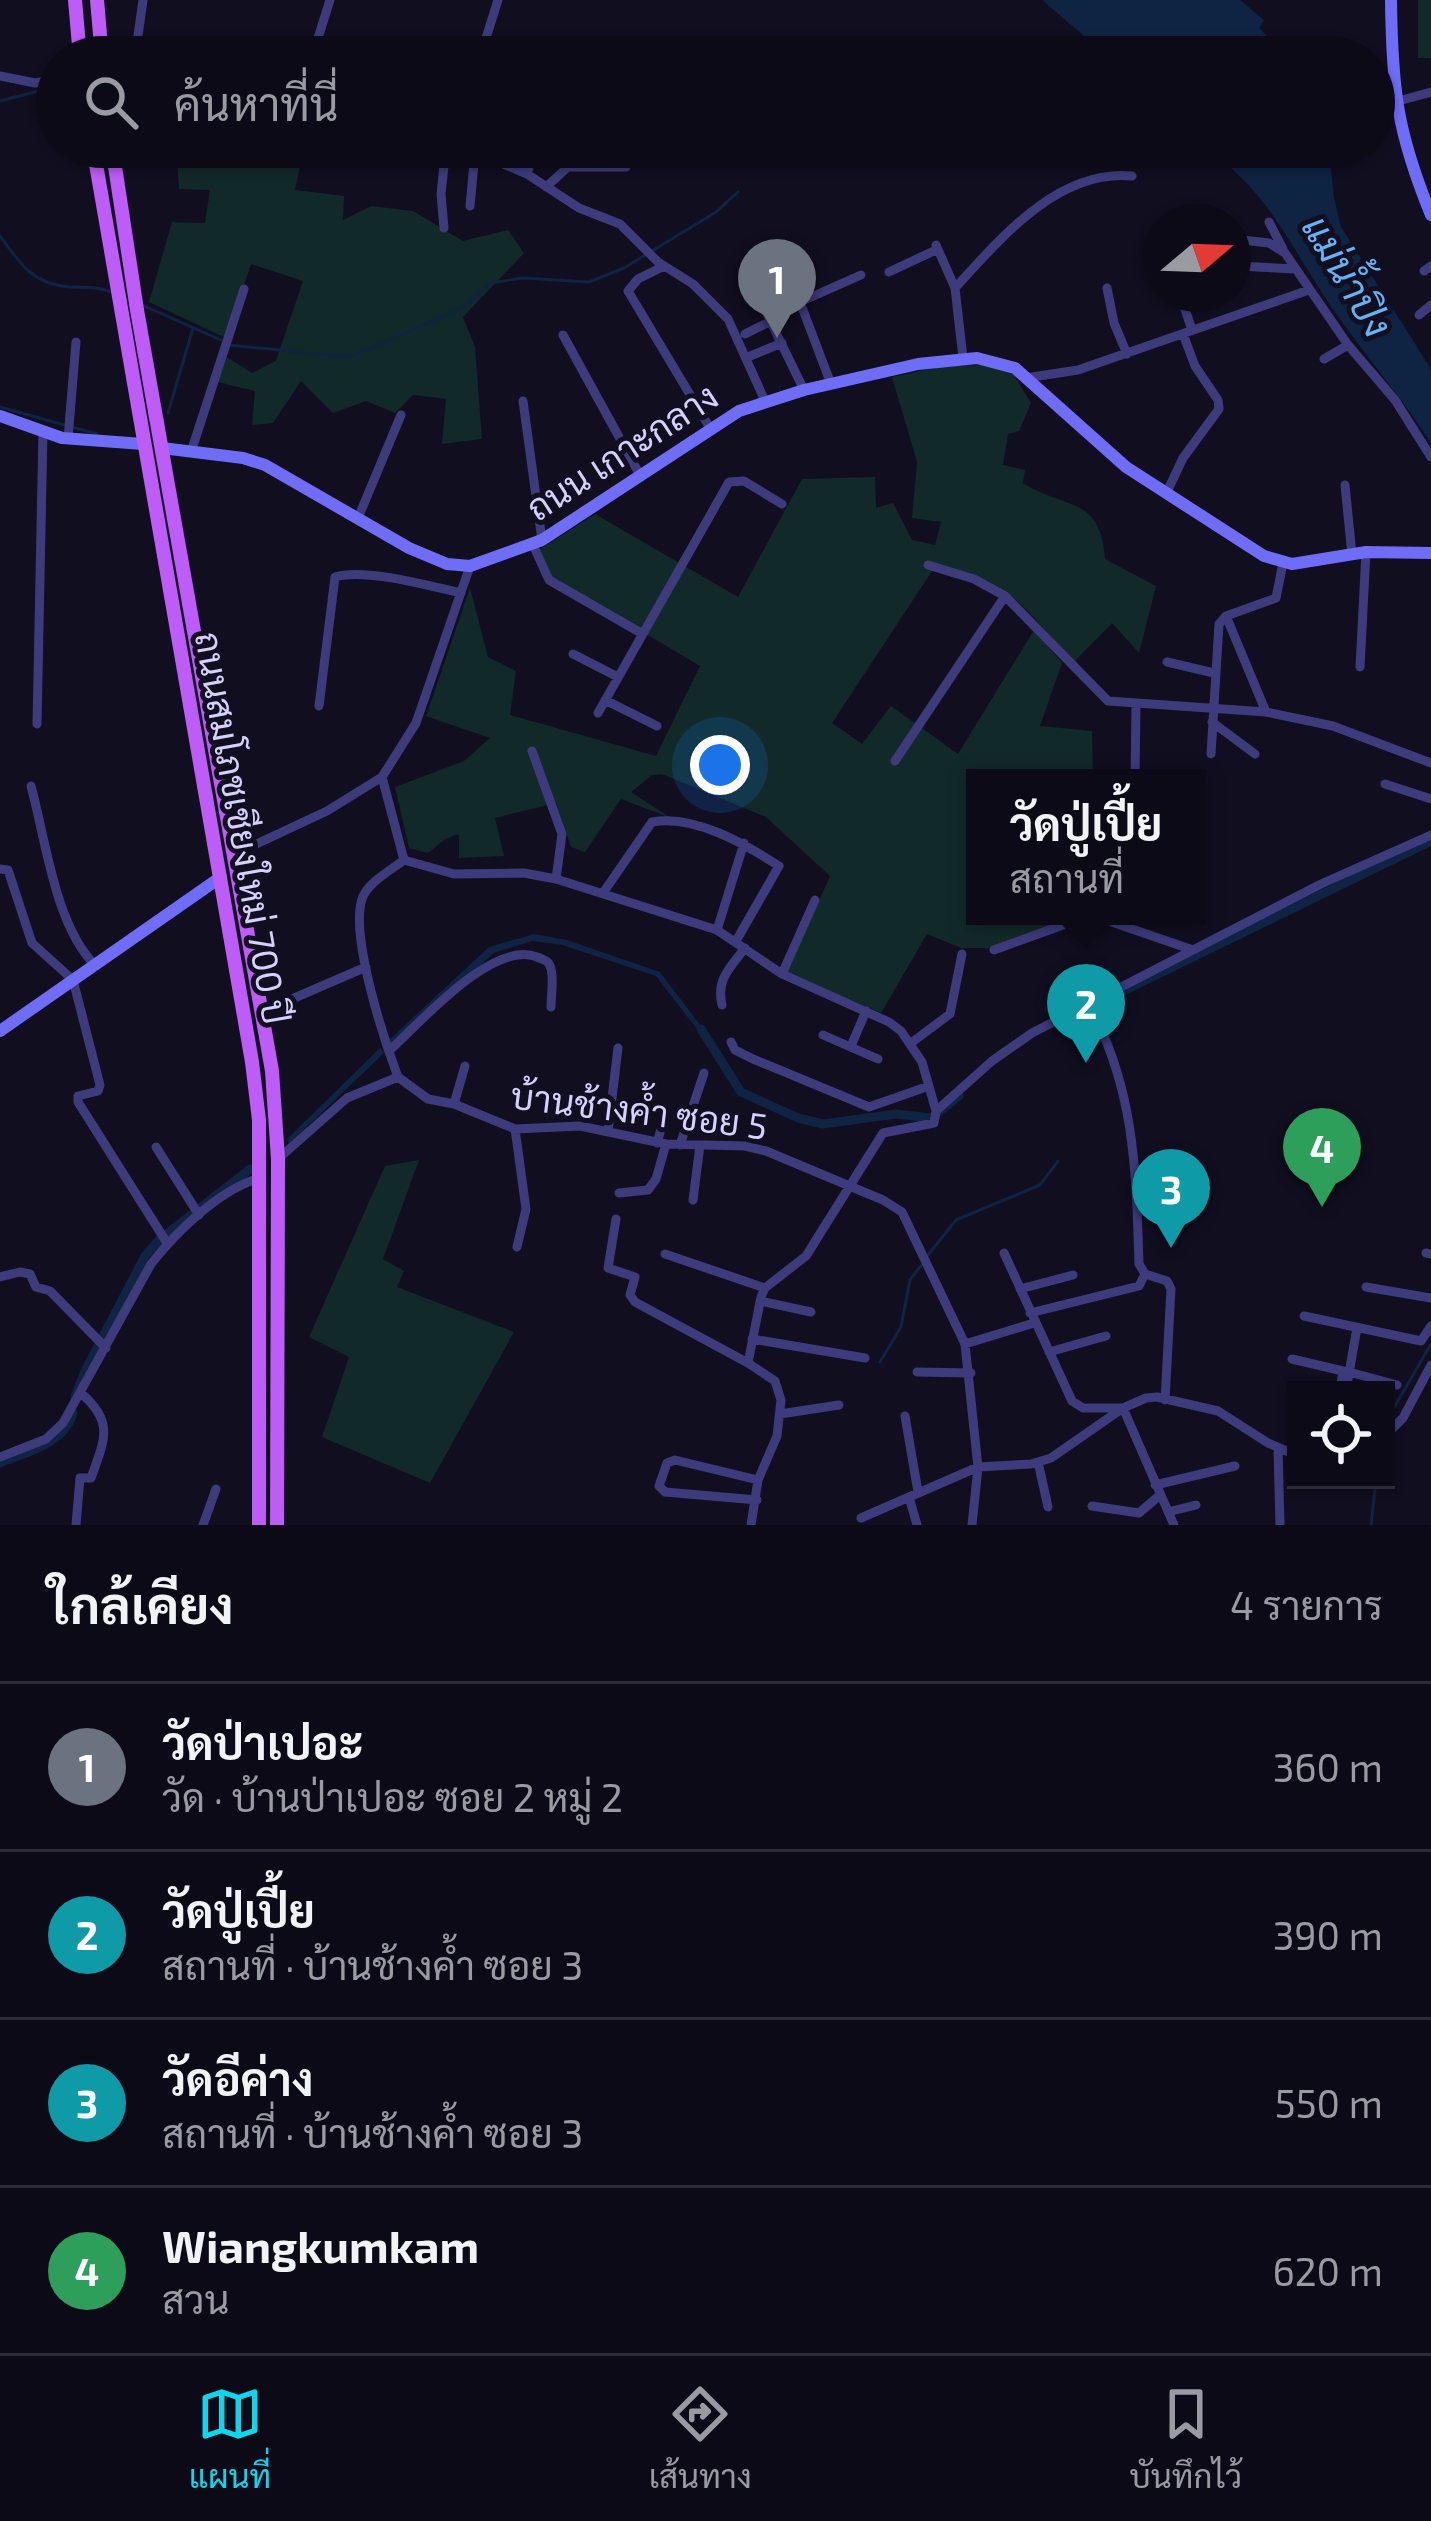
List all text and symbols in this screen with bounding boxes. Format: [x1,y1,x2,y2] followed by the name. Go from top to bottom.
[36,36,1395,168] search box
[78,69,144,135] icon: search
[174,76,338,130] text: ค้นหาที่นี่
[1294,202,1410,345] water label: แม่น้ำปิง
[1143,204,1251,312] north arrow
[738,239,816,338] pin: 1
[518,373,725,528] street label: ถนน เกาะกลาง
[188,628,299,1027] street label: ถนนสมโภชเชียงใหม่ 700 ปี
[690,735,750,795] your location
[966,769,1206,925] popup
[1009,796,1163,850] text: วัดปู่เปี้ย
[1009,854,1124,901] text: สถานที่
[1047,964,1125,1063] pin: 2
[509,1065,771,1147] street label: บ้านช้างค้ำ ซอย 5
[1283,1108,1361,1207] pin: 4
[1132,1149,1210,1248] pin: 3
[1287,1381,1395,1489] map controls
[1287,1381,1395,1489] button: locate
[48,1573,234,1634] text: ใกล้เคียง
[1230,1581,1383,1628] text: 4 รายการ
[162,1715,363,1769] text: วัดป่าเปอะ
[79,1743,95,1790] text: 1
[1273,1743,1383,1790] text: 360 m
[162,1773,623,1820] text: วัด · บ้านป่าเปอะ ซอย 2 หมู่ 2
[162,1883,315,1937] text: วัดปู่เปี้ย
[76,1911,98,1958] text: 2
[1273,1911,1383,1958] text: 390 m
[162,1941,583,1988] text: สถานที่ · บ้านช้างค้ำ ซอย 3
[162,2051,313,2105] text: วัดอีค่าง
[76,2079,98,2126] text: 3
[1275,2079,1383,2126] text: 550 m
[162,2109,583,2156] text: สถานที่ · บ้านช้างค้ำ ซอย 3
[162,2218,479,2272] text: Wiangkumkam
[75,2247,99,2294] text: 4
[1272,2247,1383,2294] text: 620 m
[162,2275,229,2322] text: สวน
[189,2381,271,2496] tab: แผนที่
[649,2381,752,2496] tab: เส้นทาง
[1129,2381,1242,2496] tab: บันทึกไว้

